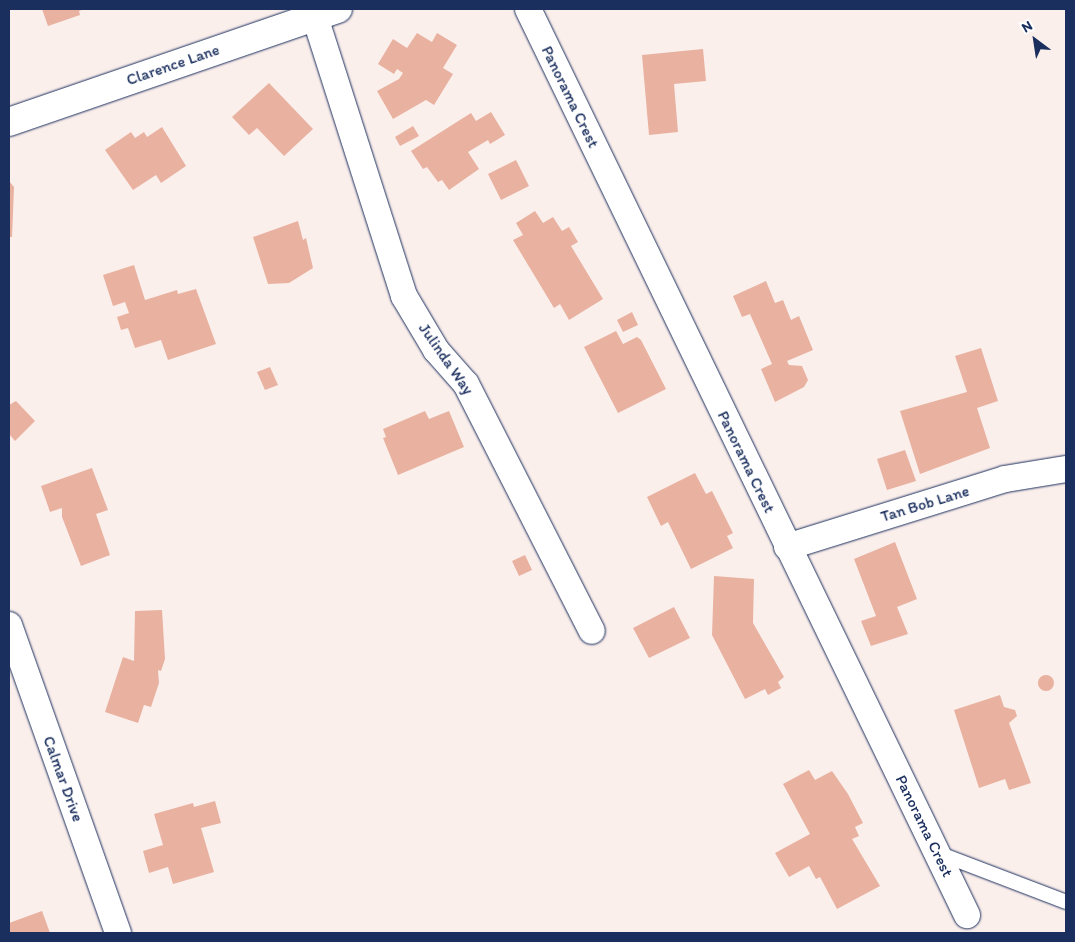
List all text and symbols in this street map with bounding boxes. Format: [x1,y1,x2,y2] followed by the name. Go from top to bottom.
[1010,15,1060,65] north arrow
[1019,17,1035,36] text: N
[124,40,222,90] street label: Clarence Lane
[537,43,603,151] street label: Panorama Crest
[414,319,478,399] street label: Julinda Way
[713,408,779,516] street label: Panorama Crest
[878,481,972,527] street label: Tan Bob Lane
[39,733,87,825] street label: Calmar Drive
[891,772,957,880] street label: Panorama Crest

